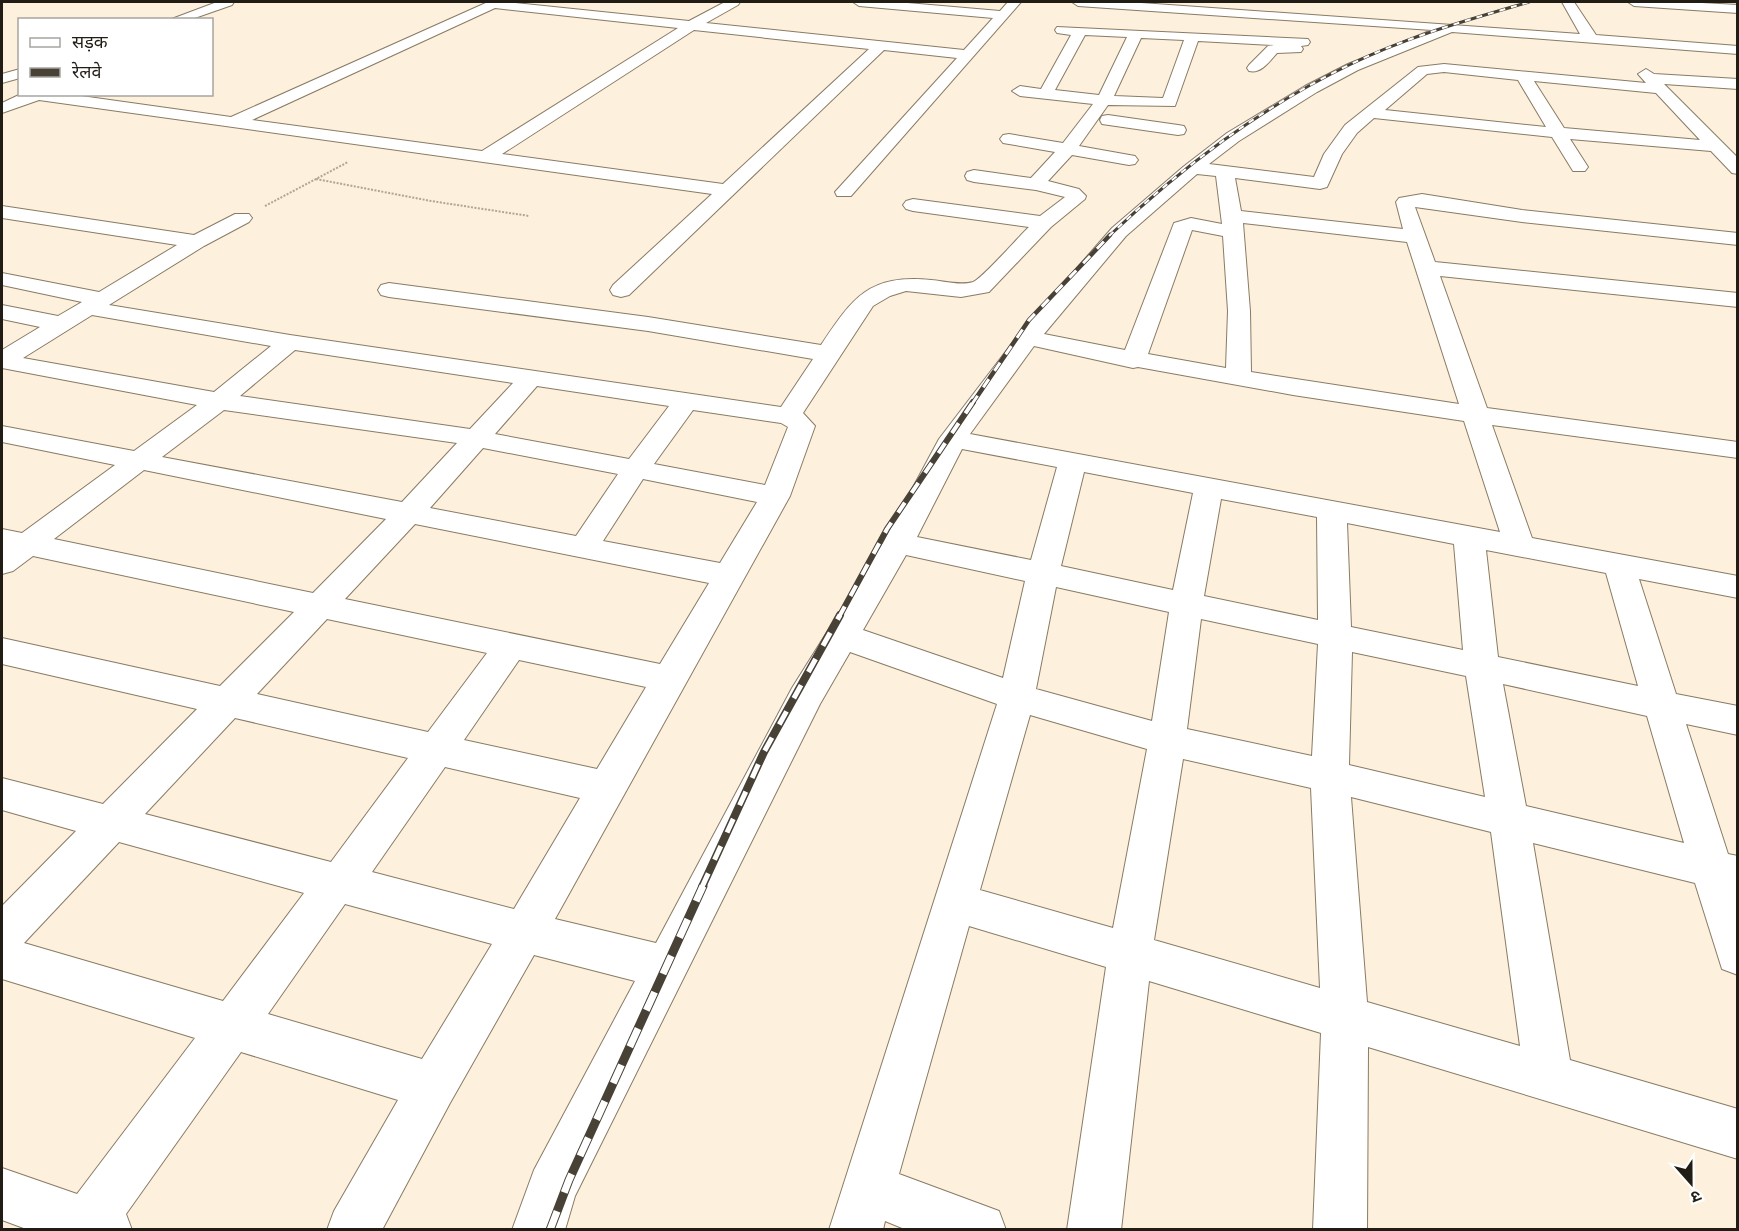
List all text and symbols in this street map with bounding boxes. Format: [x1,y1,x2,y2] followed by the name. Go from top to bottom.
[18,18,213,96] legend
[72,30,109,52] text: सड़क
[71,60,103,82] text: रेलवे
[1661,1153,1721,1213] north arrow
[1688,1187,1704,1208] text: उ

